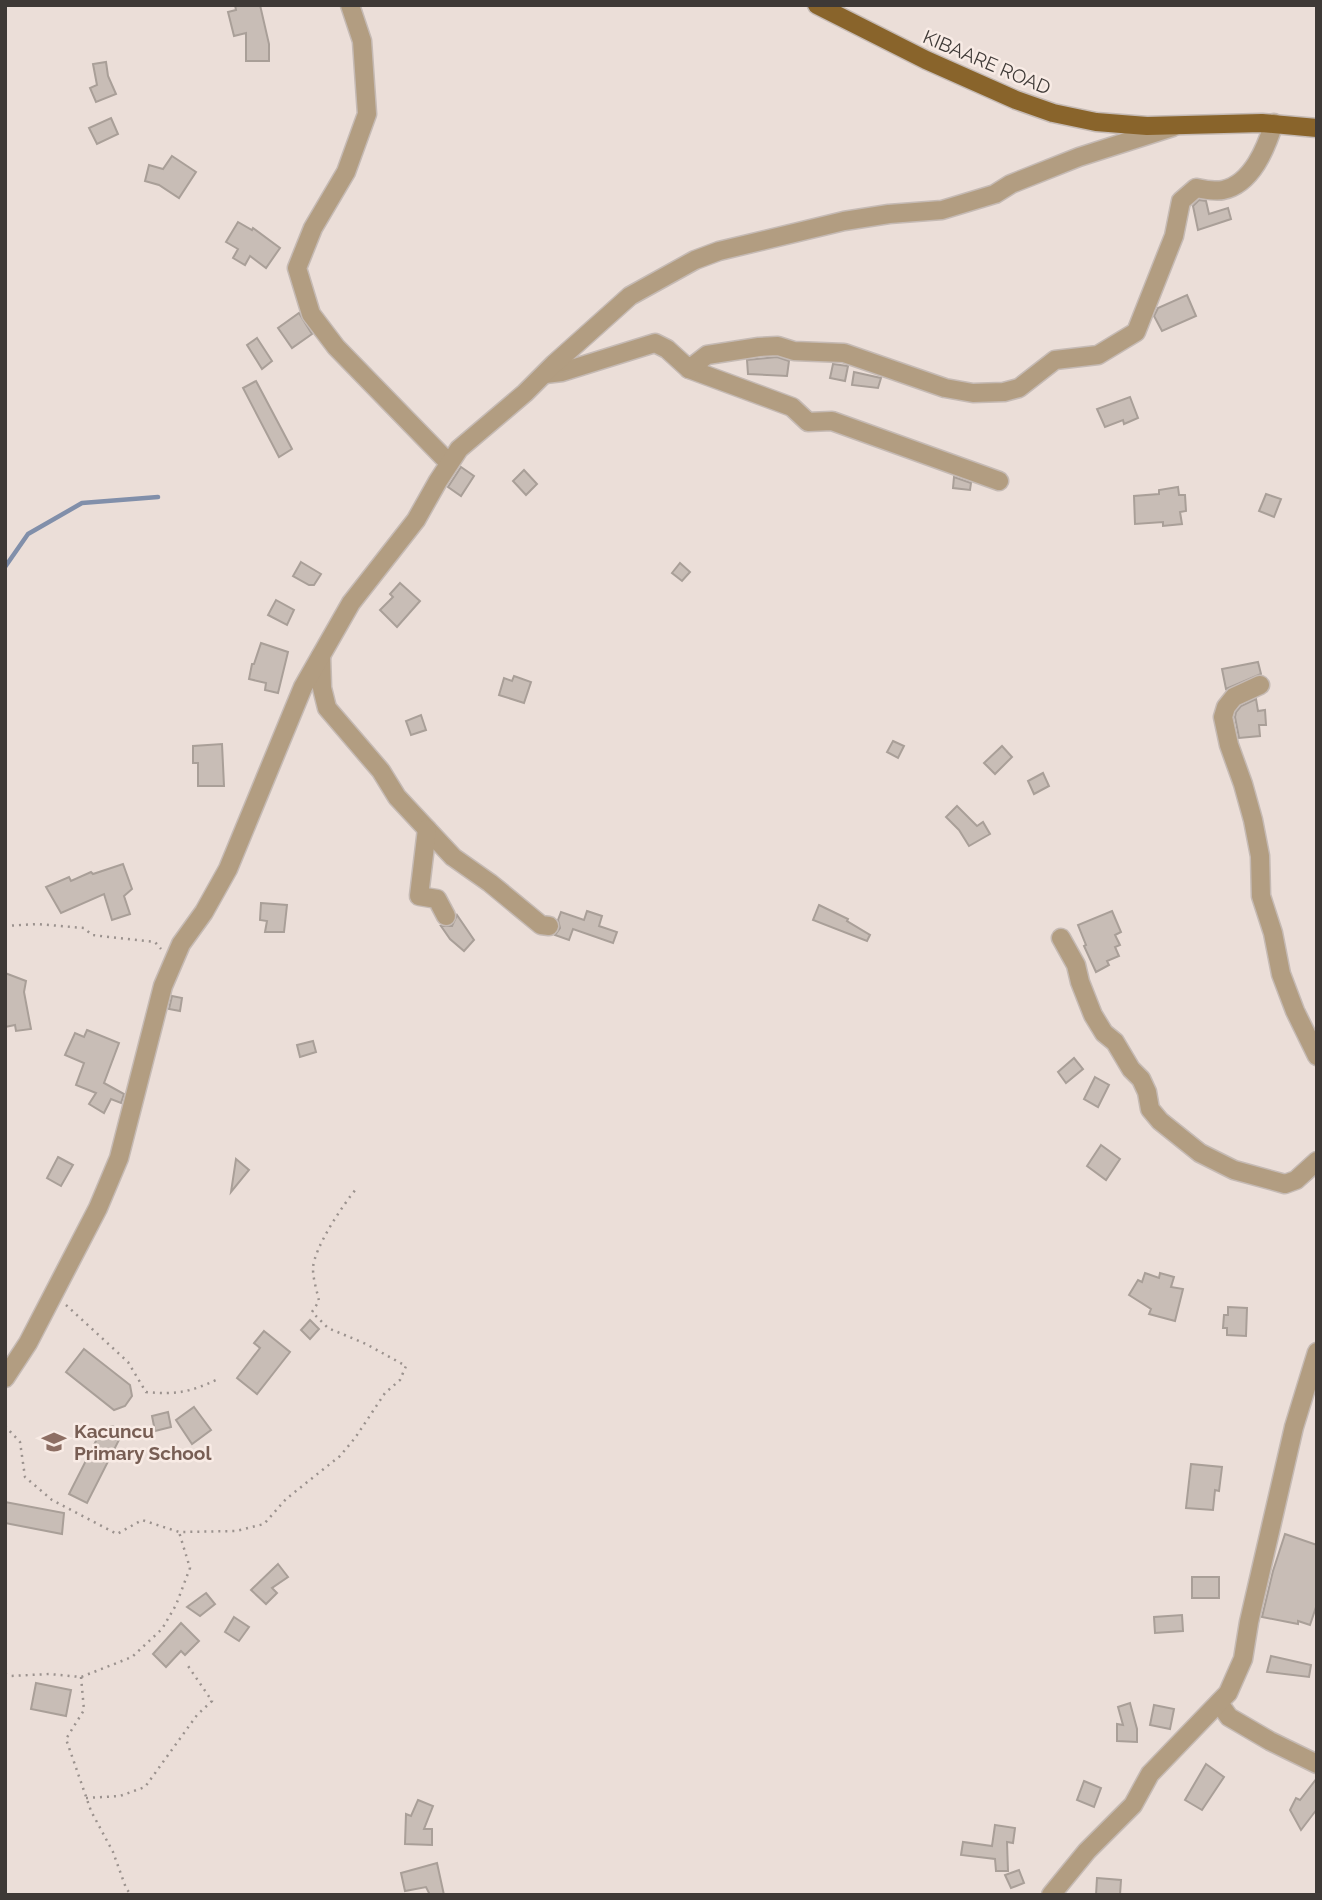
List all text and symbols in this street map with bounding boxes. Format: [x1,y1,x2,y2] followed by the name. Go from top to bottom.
[920,25,1054,99] street label: KIBAARE ROAD
[74,1420,212,1464] place label: Kacuncu Primary School
[40,1428,68,1456] school or university icon: Kacuncu Primary School

